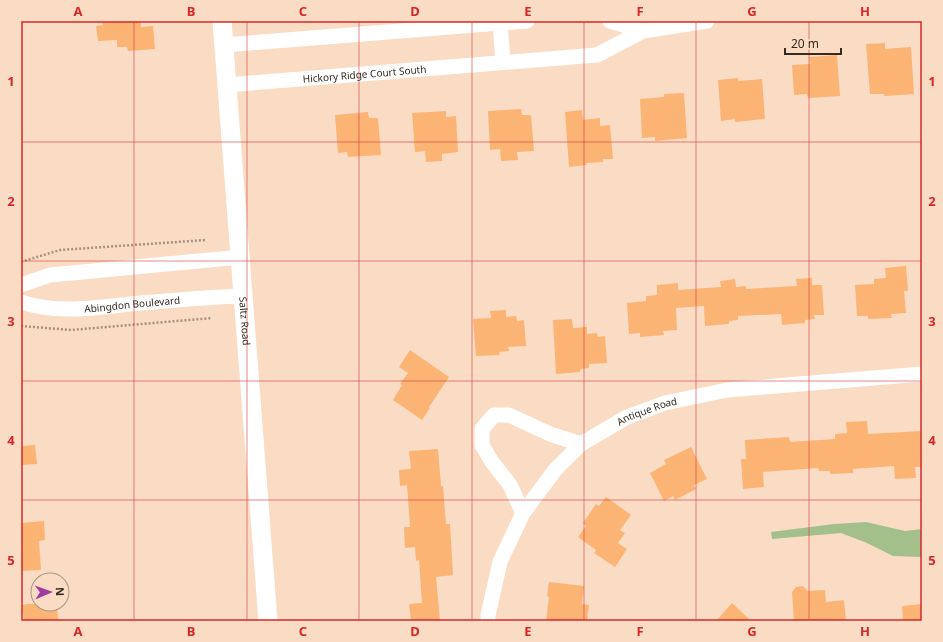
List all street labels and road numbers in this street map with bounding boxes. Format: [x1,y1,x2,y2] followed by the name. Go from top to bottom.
[302,62,427,86] street label: Hickory Ridge Court South
[84,293,181,316] street label: Abingdon Boulevard
[236,296,254,346] street label: Saltz Road
[614,394,678,429] street label: Antique Road

